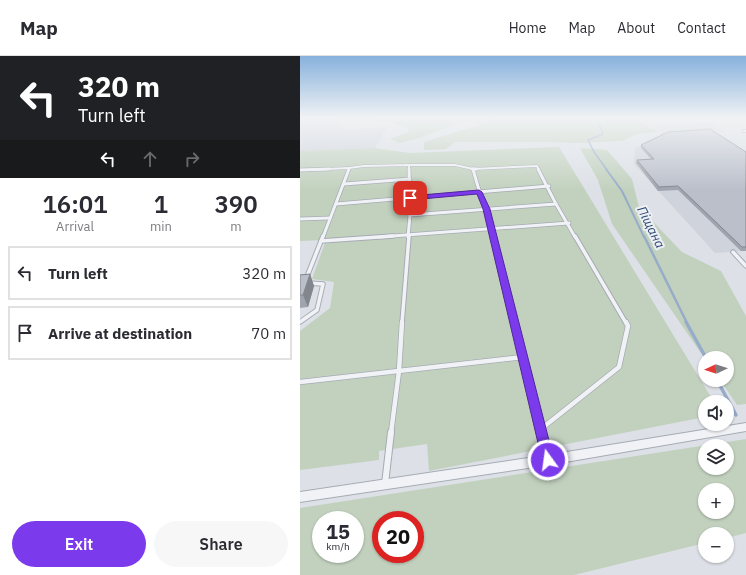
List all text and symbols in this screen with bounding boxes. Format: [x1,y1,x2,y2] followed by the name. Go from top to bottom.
[20,16,58,40] text: Map
[509,19,546,37] text: Home
[568,19,595,37] text: Map
[617,19,655,37] text: About
[677,19,726,37] text: Contact
[78,68,160,105] text: 320 m
[12,72,64,124] icon: left
[78,104,146,127] text: Turn left
[97,148,119,170] icon: left
[139,148,161,170] icon: ahead
[181,148,203,170] icon: right
[393,181,427,215] pin
[399,187,421,209] icon: arrive
[42,188,108,220] text: 16:01
[154,188,168,220] text: 1
[214,188,258,220] text: 390
[633,203,669,251] water label: Піщана
[56,218,94,235] text: Arrival
[150,218,172,235] text: min
[230,218,242,235] text: m
[14,262,36,284] icon: left
[48,264,108,283] text: Turn left
[242,264,286,283] text: 320 m
[14,322,36,344] icon: arrive
[48,324,192,343] text: Arrive at destination
[251,324,286,343] text: 70 m
[698,351,734,387] north arrow
[698,351,734,563] map controls
[698,395,734,431] button: sound
[527,439,569,481] position arrow
[698,439,734,475] button: layers
[698,483,734,519] button: +
[372,511,424,563] speed limit sign: 20
[326,518,350,545] text: 15
[12,521,146,567] button: Exit
[154,521,288,567] button: Share
[698,527,734,563] button: −
[326,540,350,553] text: km/h

